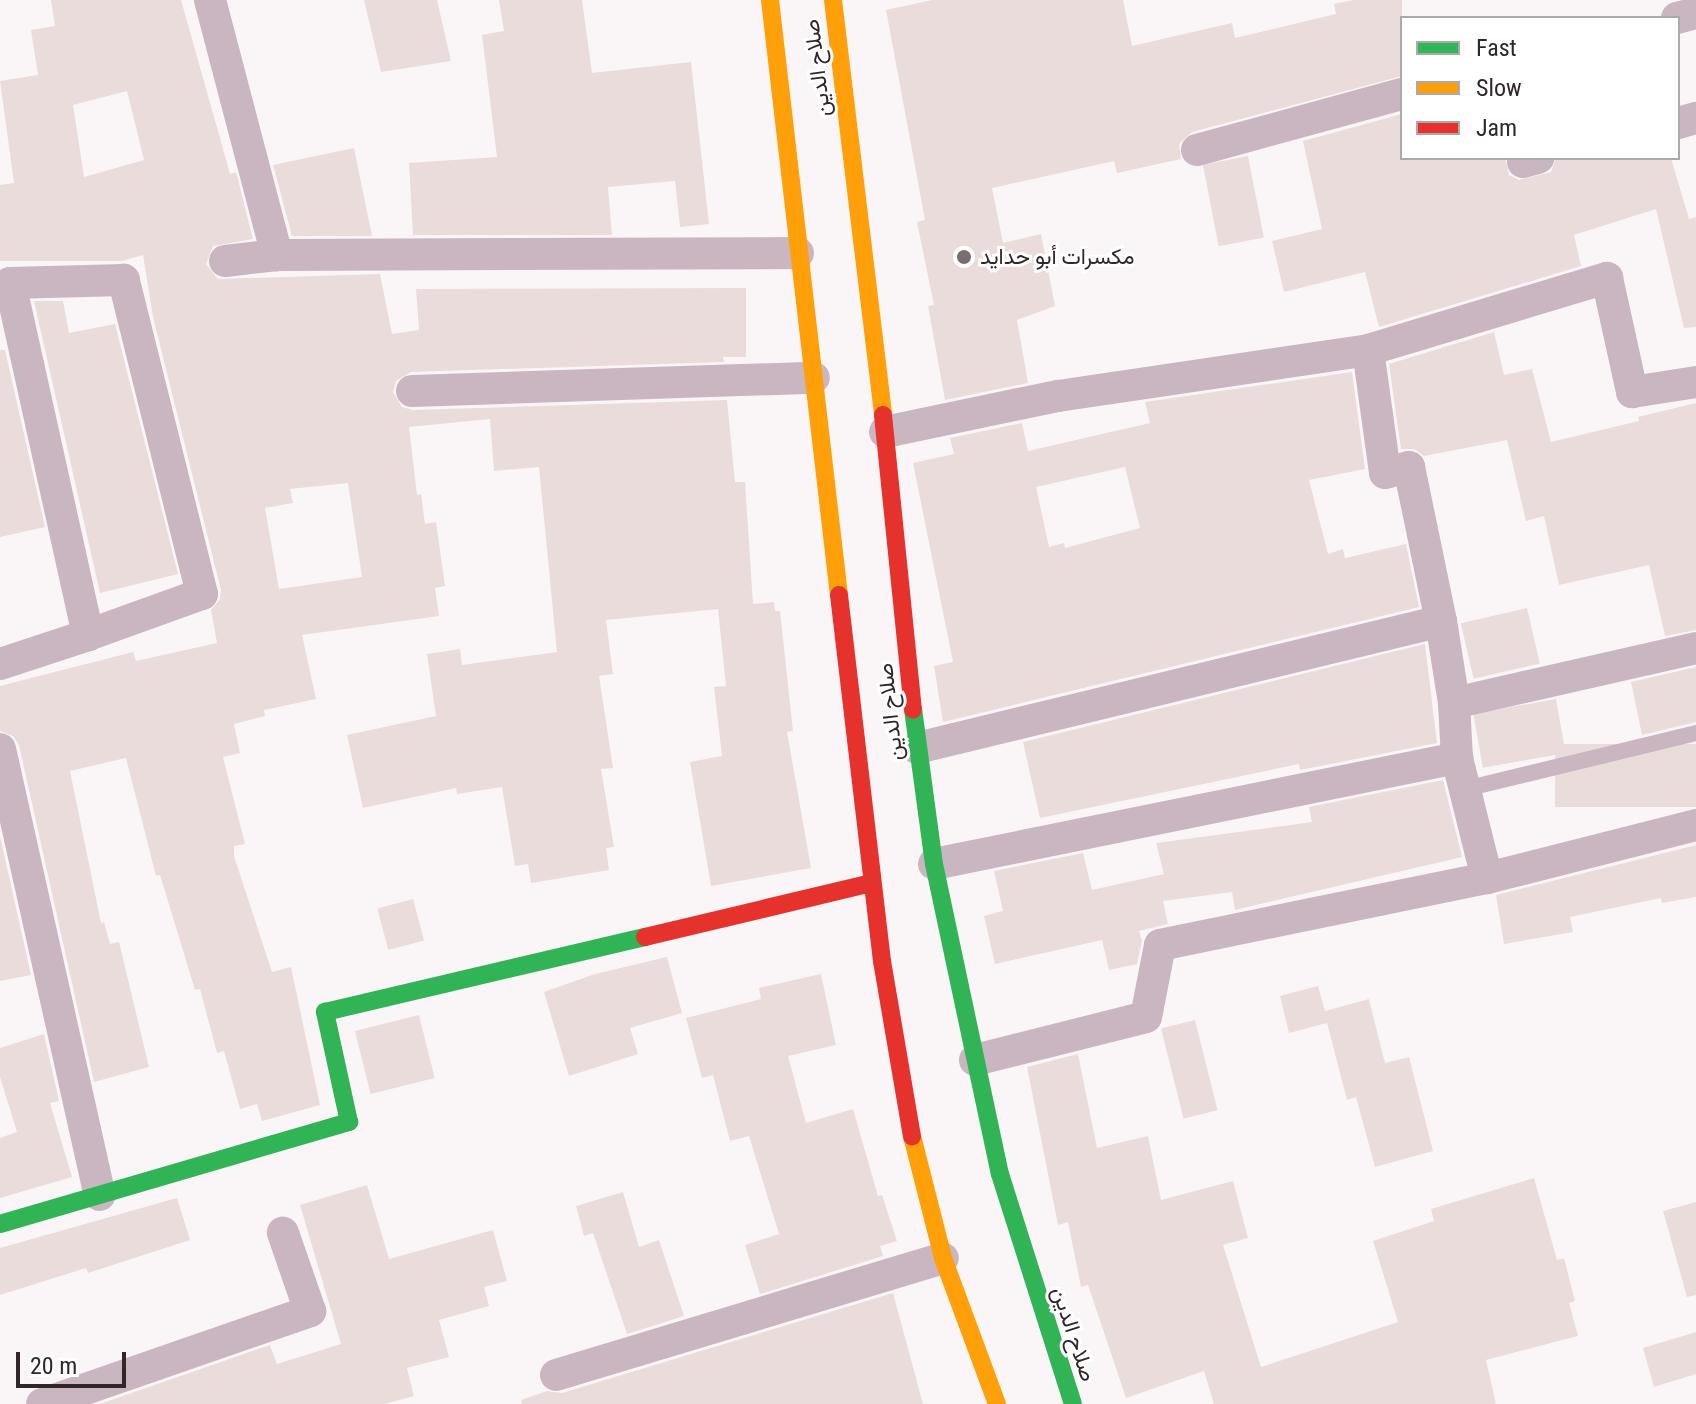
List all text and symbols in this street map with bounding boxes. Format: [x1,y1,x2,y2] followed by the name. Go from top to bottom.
[1400,16,1680,160] legend
[798,18,836,118] street label: صلاح الدين
[1476,34,1517,62] text: Fast
[1476,74,1522,102] text: Slow
[1476,114,1517,142] text: Jam
[980,244,1134,270] place label: مكسرات أبو حدايد
[955,248,973,266] marker: مكسرات أبو حدايد
[872,662,908,762] street label: صلاح الدين
[1046,1283,1102,1385] street label: صلاح الدين
[20,1336,130,1386] scale bar
[30,1352,77,1380] text: 20 m

